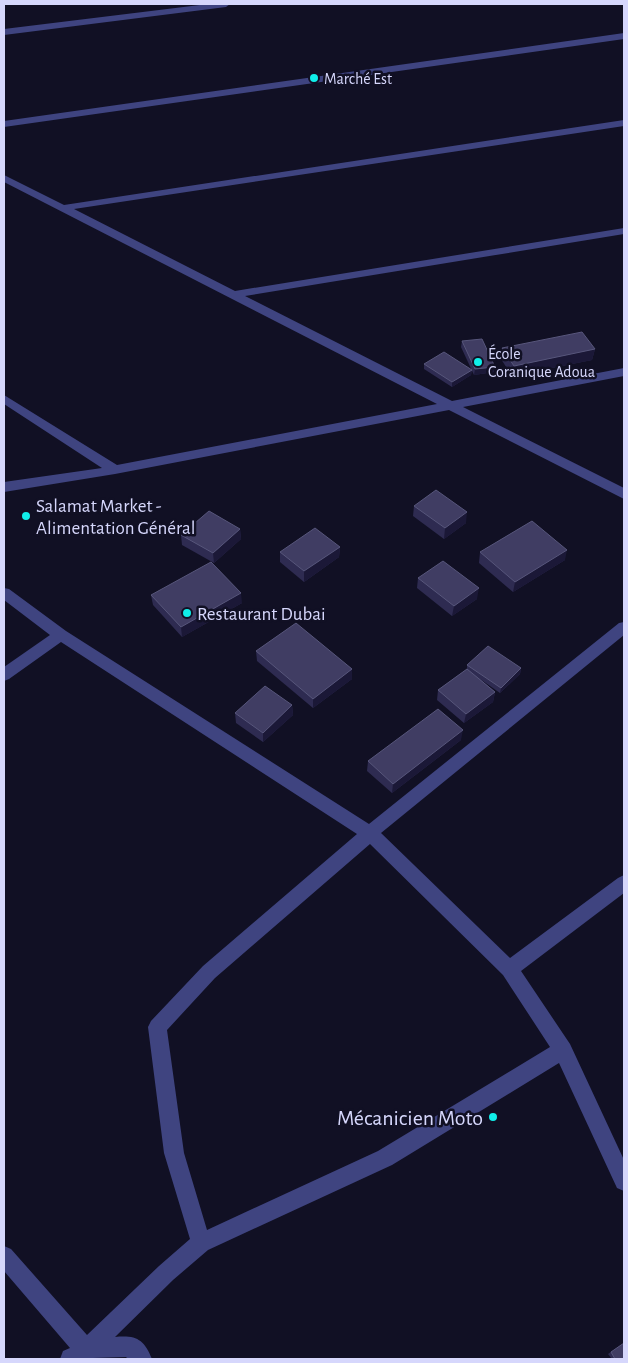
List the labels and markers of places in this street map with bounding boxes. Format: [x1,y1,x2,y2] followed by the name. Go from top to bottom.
[324,71,392,87] place label: Marché Est
[308,72,320,84] marker: Marché Est
[488,344,595,380] place label: École Coranique Adoua
[472,356,484,368] marker: École Coranique Adoua
[36,497,195,538] place label: Salamat Market - Alimentation Général
[20,510,32,522] marker: Salamat Market - Alimentation Général
[197,605,326,624] place label: Restaurant Dubai
[181,607,193,619] marker: Restaurant Dubai
[337,1107,483,1129] place label: Mécanicien Moto
[487,1111,499,1123] marker: Mécanicien Moto

